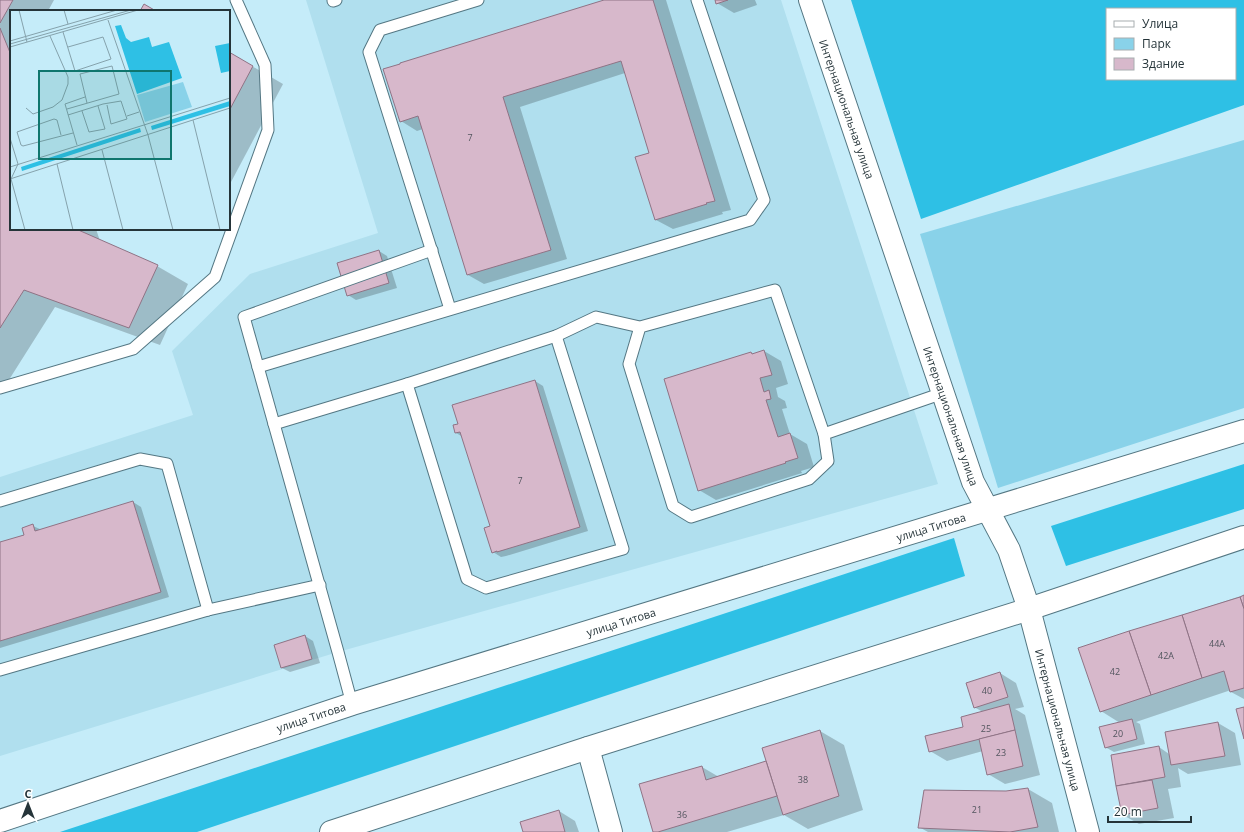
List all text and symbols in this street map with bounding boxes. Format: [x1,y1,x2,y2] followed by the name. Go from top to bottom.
[1106,8,1236,80] legend
[10,10,230,230] inset map
[1142,15,1178,32] text: Улица
[1142,35,1172,52] text: Парк
[816,37,878,181] street label: Интернациональная улица
[1142,55,1185,72] text: Здание
[467,131,473,144] house number: 7
[920,344,982,488] street label: Интернациональная улица
[517,474,523,487] house number: 7
[894,509,968,545] street label: улица Титова
[584,604,658,640] street label: улица Титова
[1209,637,1225,650] house number: 44А
[1032,647,1084,793] street label: Интернациональная улица
[1158,649,1174,662] house number: 42А
[1110,665,1120,678] house number: 42
[982,684,992,697] house number: 40
[274,699,348,735] street label: улица Титова
[981,722,991,735] house number: 25
[1113,727,1123,740] house number: 20
[996,746,1006,759] house number: 23
[798,773,808,786] house number: 38
[8,784,48,824] north arrow
[24,786,32,801] text: С
[1108,798,1191,824] scale bar
[972,803,982,816] house number: 21
[1114,803,1142,820] text: 20 m
[677,808,687,821] house number: 36

